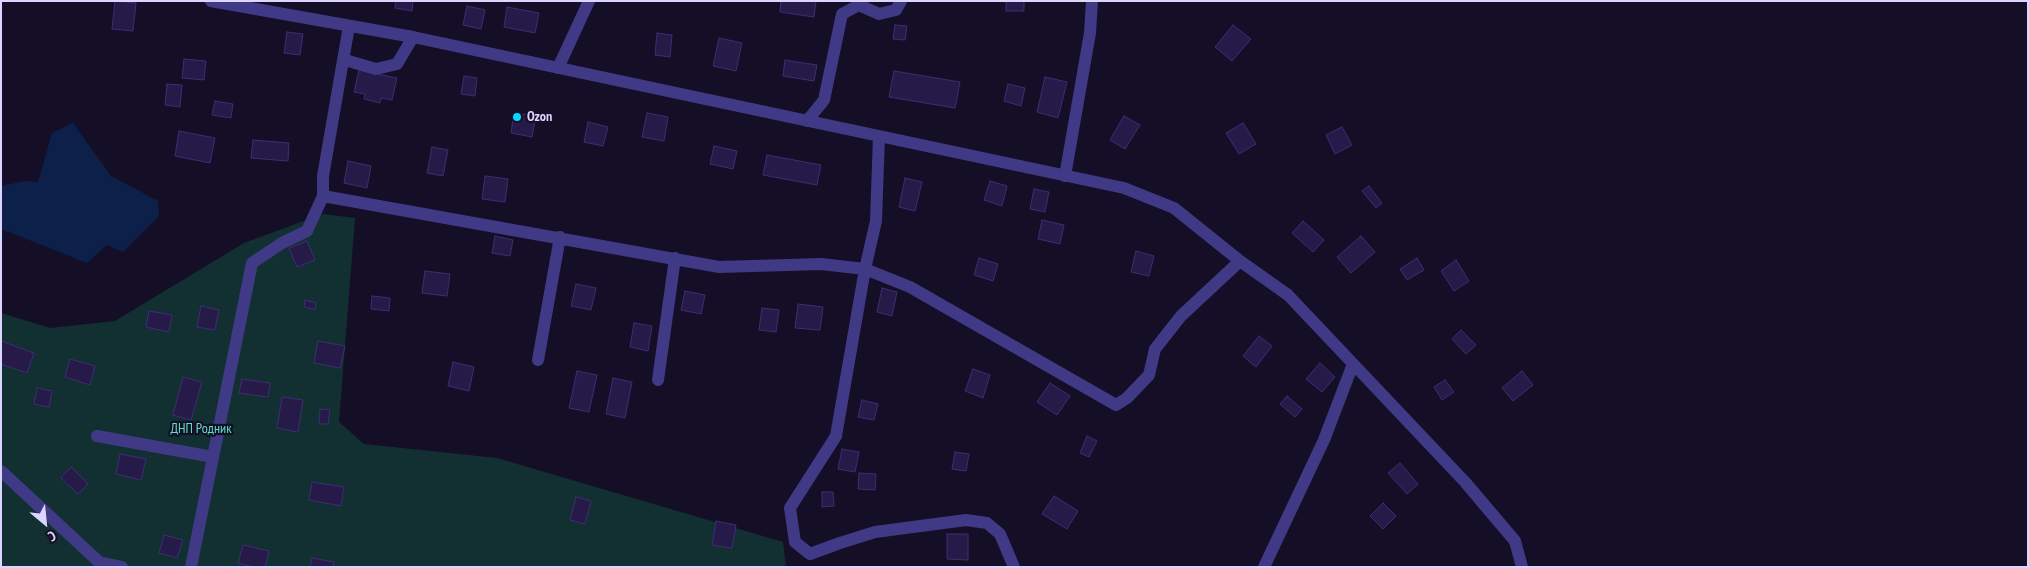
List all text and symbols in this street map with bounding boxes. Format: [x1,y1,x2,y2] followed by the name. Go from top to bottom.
[527,109,552,125] place label: Ozon
[511,111,523,123] marker: Ozon
[170,421,232,437] park label: ДНП Родник
[20,498,70,548] north arrow
[45,527,59,546] text: С

